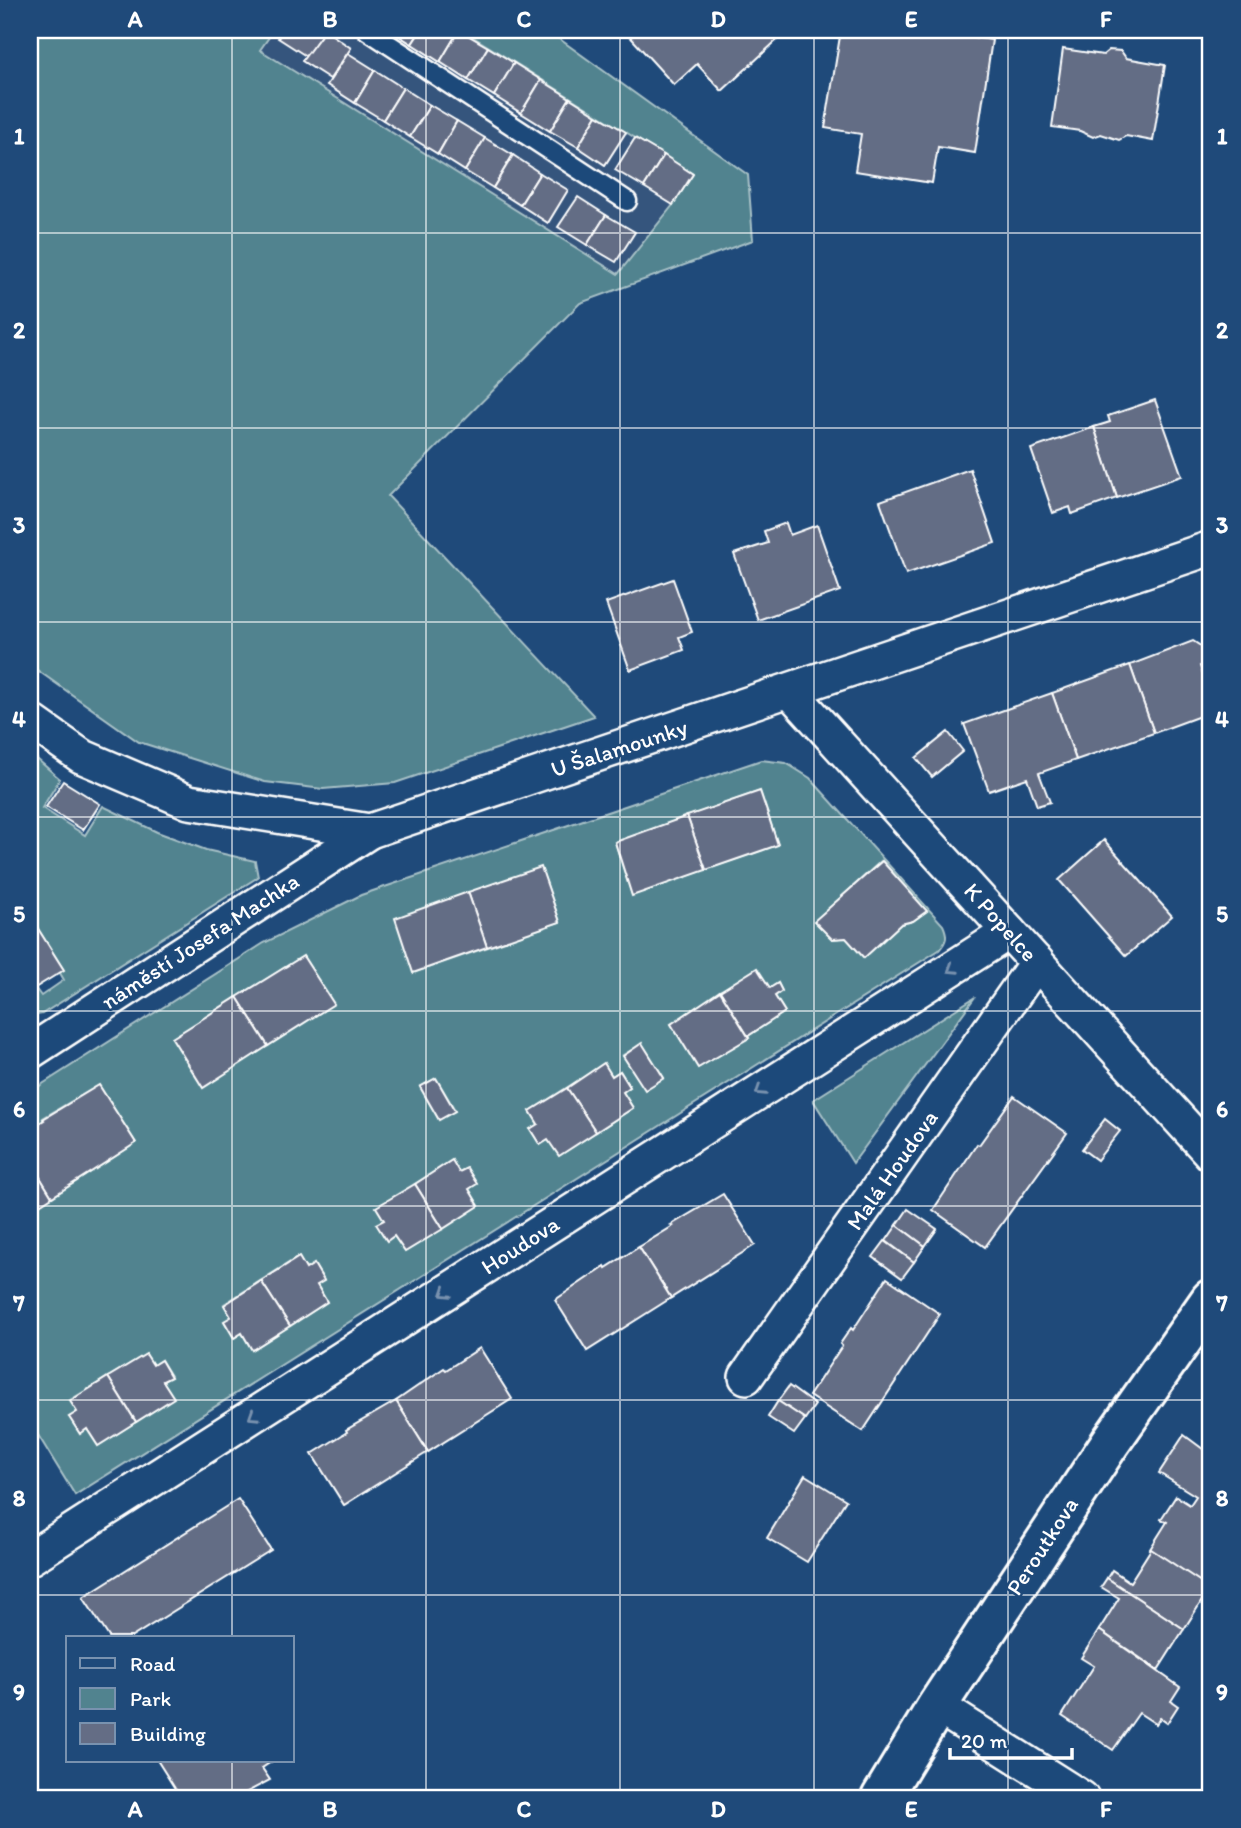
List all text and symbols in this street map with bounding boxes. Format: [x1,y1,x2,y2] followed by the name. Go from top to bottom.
[127,5,143,33] text: A
[323,5,338,33] text: B
[517,5,532,33] text: C
[710,5,726,33] text: D
[905,5,918,33] text: E
[1100,5,1113,33] text: F
[14,122,25,150] text: 1
[1217,122,1228,150] text: 1
[13,316,26,344] text: 2
[1216,316,1229,344] text: 2
[13,511,26,539] text: 3
[1216,511,1229,539] text: 3
[12,705,26,733] text: 4
[1215,705,1229,733] text: 4
[547,713,691,783] street label: U Šalamounky
[96,867,304,1015] street label: náměstí Josefa Machka
[958,877,1044,967] street label: K Popelce
[13,900,25,928] text: 5
[1216,900,1228,928] text: 5
[946,960,959,973] one-way arrow
[755,1083,768,1096] one-way arrow
[13,1095,25,1123] text: 6
[1216,1095,1228,1123] text: 6
[840,1105,944,1235] street label: Malá Houdova
[476,1209,564,1281] street label: Houdova
[439,1285,452,1298] one-way arrow
[12,1289,25,1317] text: 7
[1215,1289,1228,1317] text: 7
[248,1407,261,1420] one-way arrow
[13,1484,26,1512] text: 8
[1216,1484,1229,1512] text: 8
[1000,1492,1084,1600] street label: Peroutkova
[66,1636,294,1762] legend
[130,1651,176,1676] text: Road
[13,1678,25,1706] text: 9
[1216,1678,1228,1706] text: 9
[130,1686,172,1711] text: Park
[950,1716,1073,1760] scale bar
[130,1721,206,1746] text: Building
[961,1728,1008,1753] text: 20 m
[127,1795,143,1823] text: A
[323,1795,338,1823] text: B
[517,1795,532,1823] text: C
[710,1795,726,1823] text: D
[905,1795,918,1823] text: E
[1100,1795,1113,1823] text: F

